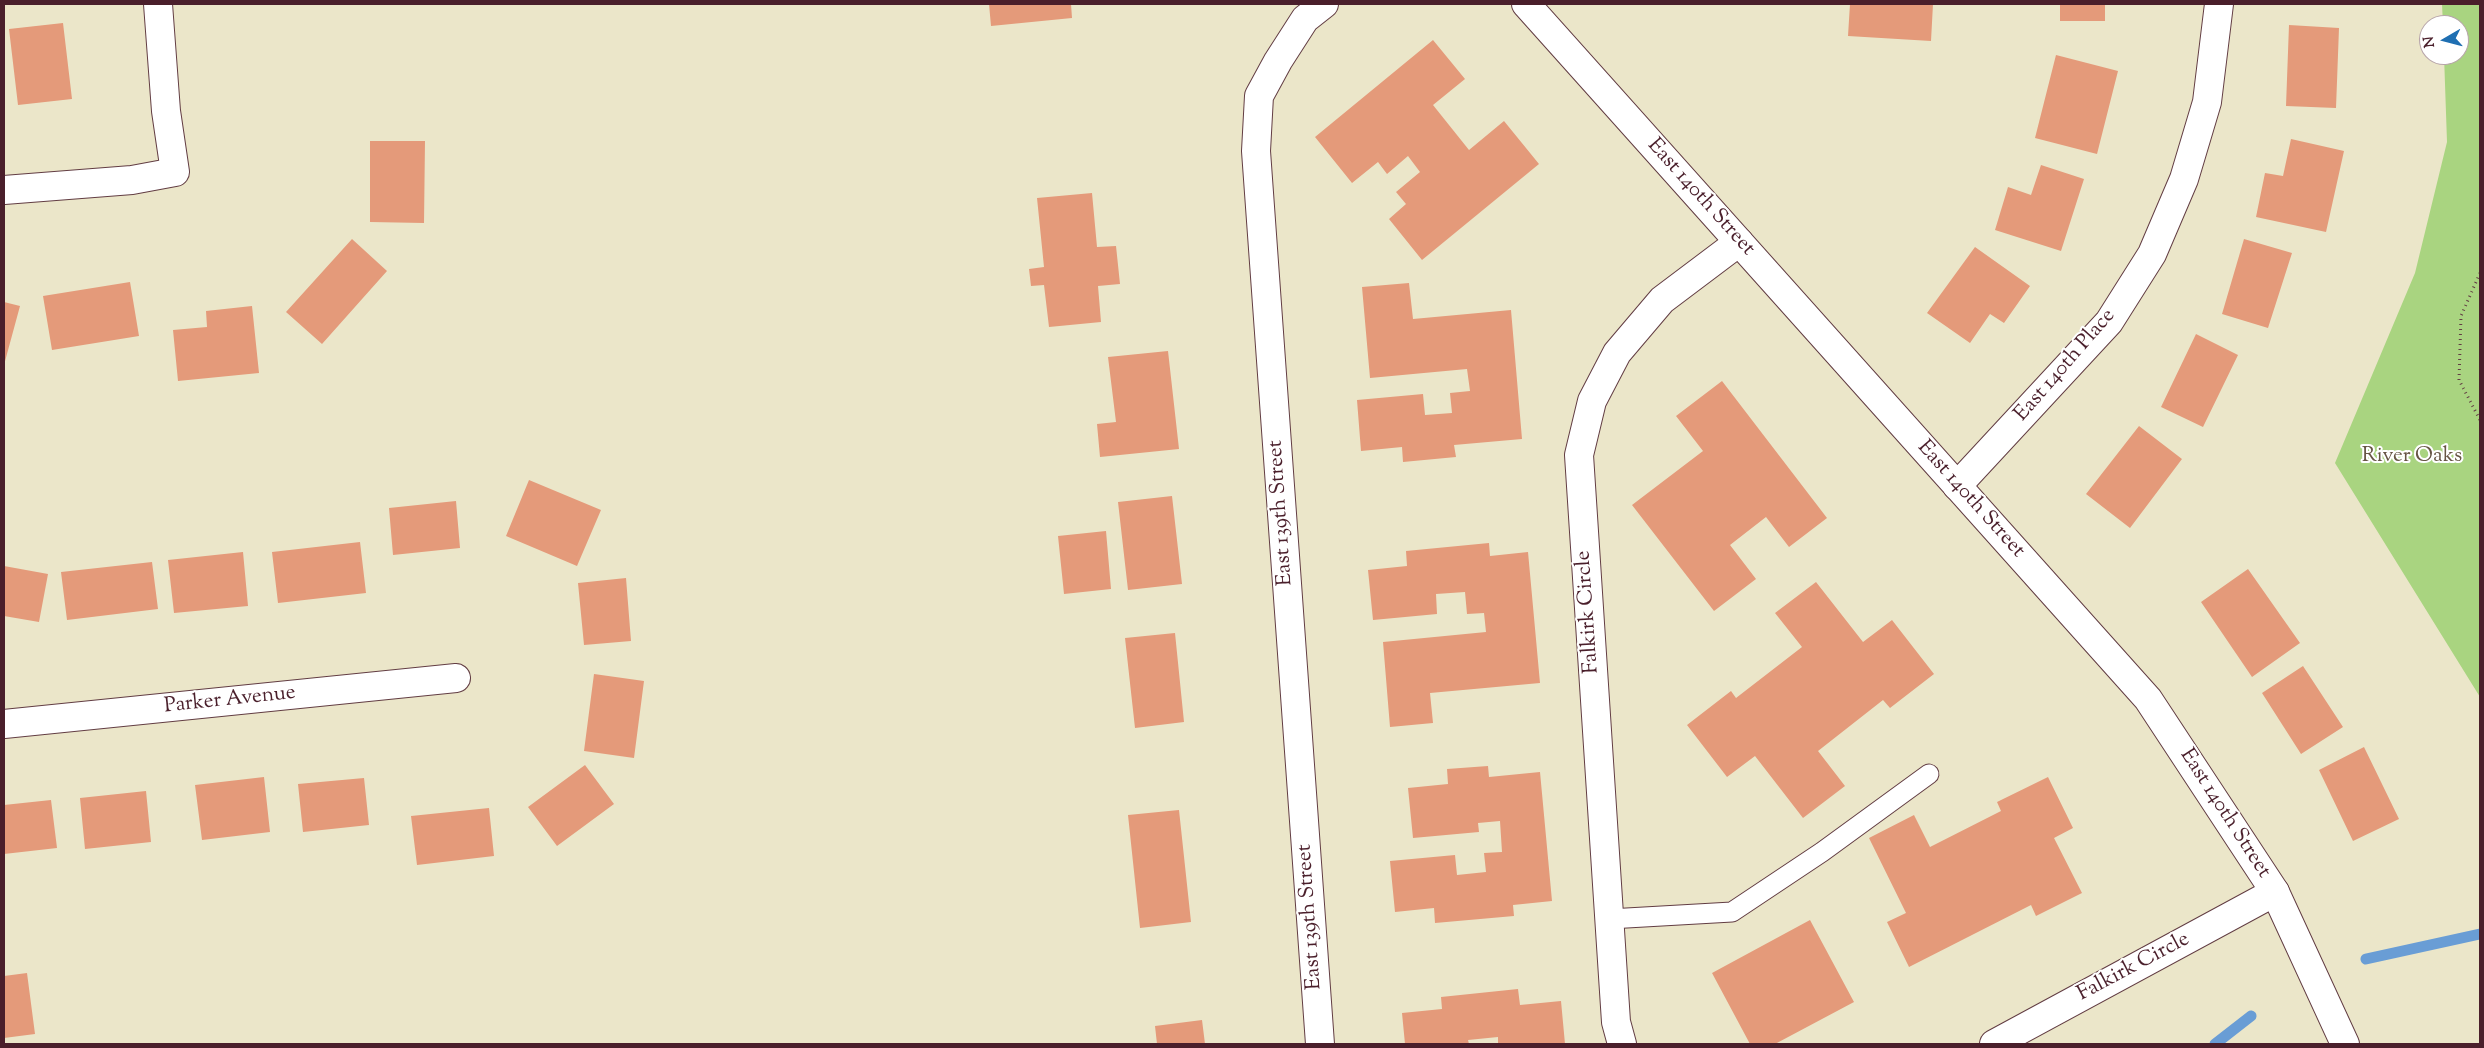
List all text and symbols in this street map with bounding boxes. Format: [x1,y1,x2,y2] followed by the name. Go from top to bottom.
[2419,15,2469,65] north arrow
[2419,35,2441,49] text: N
[1641,134,1759,262] street label: East 140th Street
[2010,304,2122,428] street label: East 140th Place
[1911,436,2029,564] street label: East 140th Street
[1264,439,1300,587] street label: East 139th Street
[2362,444,2462,470] park label: River Oaks
[1572,550,1606,674] street label: Falkirk Circle
[163,682,297,720] street label: Parker Avenue
[2173,745,2275,883] street label: East 140th Street
[1293,843,1329,991] street label: East 139th Street
[2074,928,2194,1008] street label: Falkirk Circle

